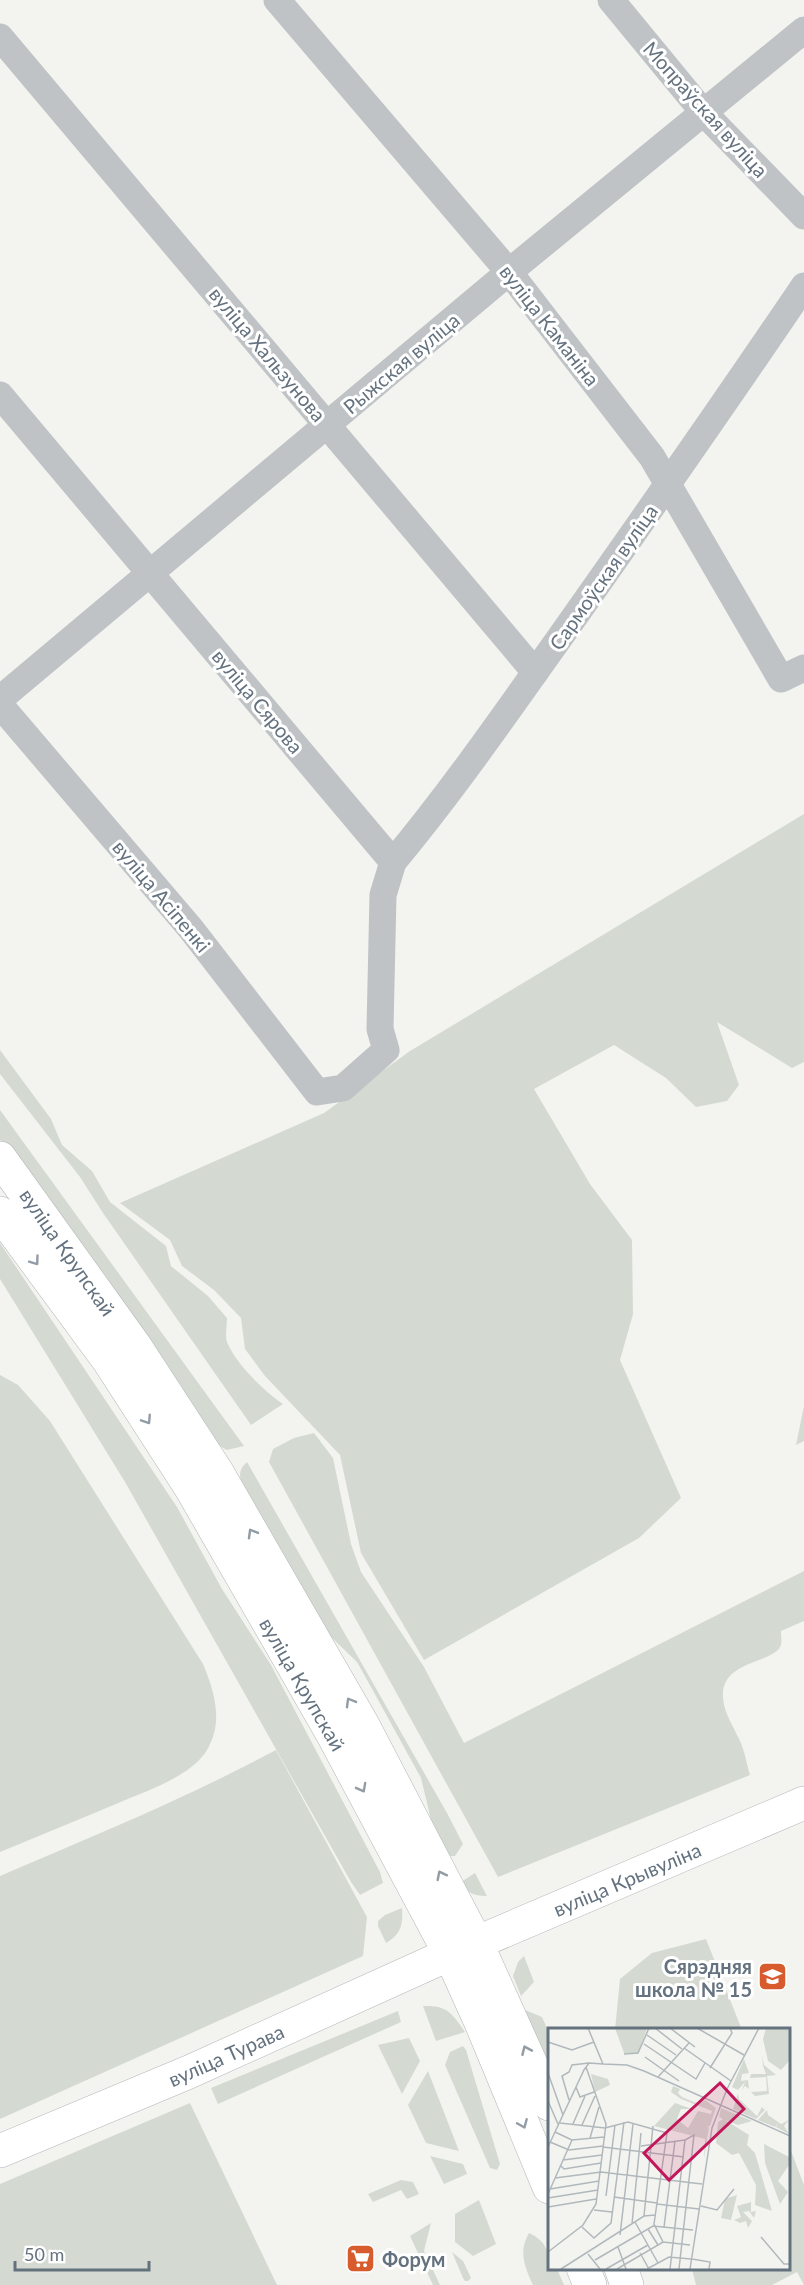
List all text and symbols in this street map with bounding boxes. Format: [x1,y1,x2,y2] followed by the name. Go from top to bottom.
[639,36,773,182] street label: Мопраўская вуліца
[495,260,605,390] street label: вуліца Каманіна
[205,282,331,426] street label: вуліца Хальзунова
[338,308,464,418] street label: Рыжская вуліца
[544,500,662,654] street label: Сармоўская вуліца
[208,644,308,758] street label: вуліца Сярова
[108,835,216,957] street label: вуліца Асіпенкі
[15,1184,121,1320] street label: вуліца Крупскай
[27,1254,38,1265] one-way arrow
[139,1414,151,1424] one-way arrow
[248,1529,260,1539] one-way arrow
[255,1613,351,1755] street label: вуліца Крупскай
[346,1698,357,1708] one-way arrow
[355,1781,366,1792] one-way arrow
[549,1837,705,1921] street label: вуліца Крывуліна
[437,1870,448,1881] one-way arrow
[635,1954,752,2001] place label: Сярэдняя школа № 15
[757,1961,789,1993] school or university icon: Сярэдняя школа № 15
[164,2019,288,2091] street label: вуліца Турава
[548,2028,789,2270] inset map
[521,2046,533,2057] one-way arrow
[516,2117,528,2128] one-way arrow
[15,2234,148,2272] scale bar
[24,2243,64,2265] text: 50 m
[345,2243,377,2275] supermarket icon: Форум
[382,2247,445,2271] place label: Форум

